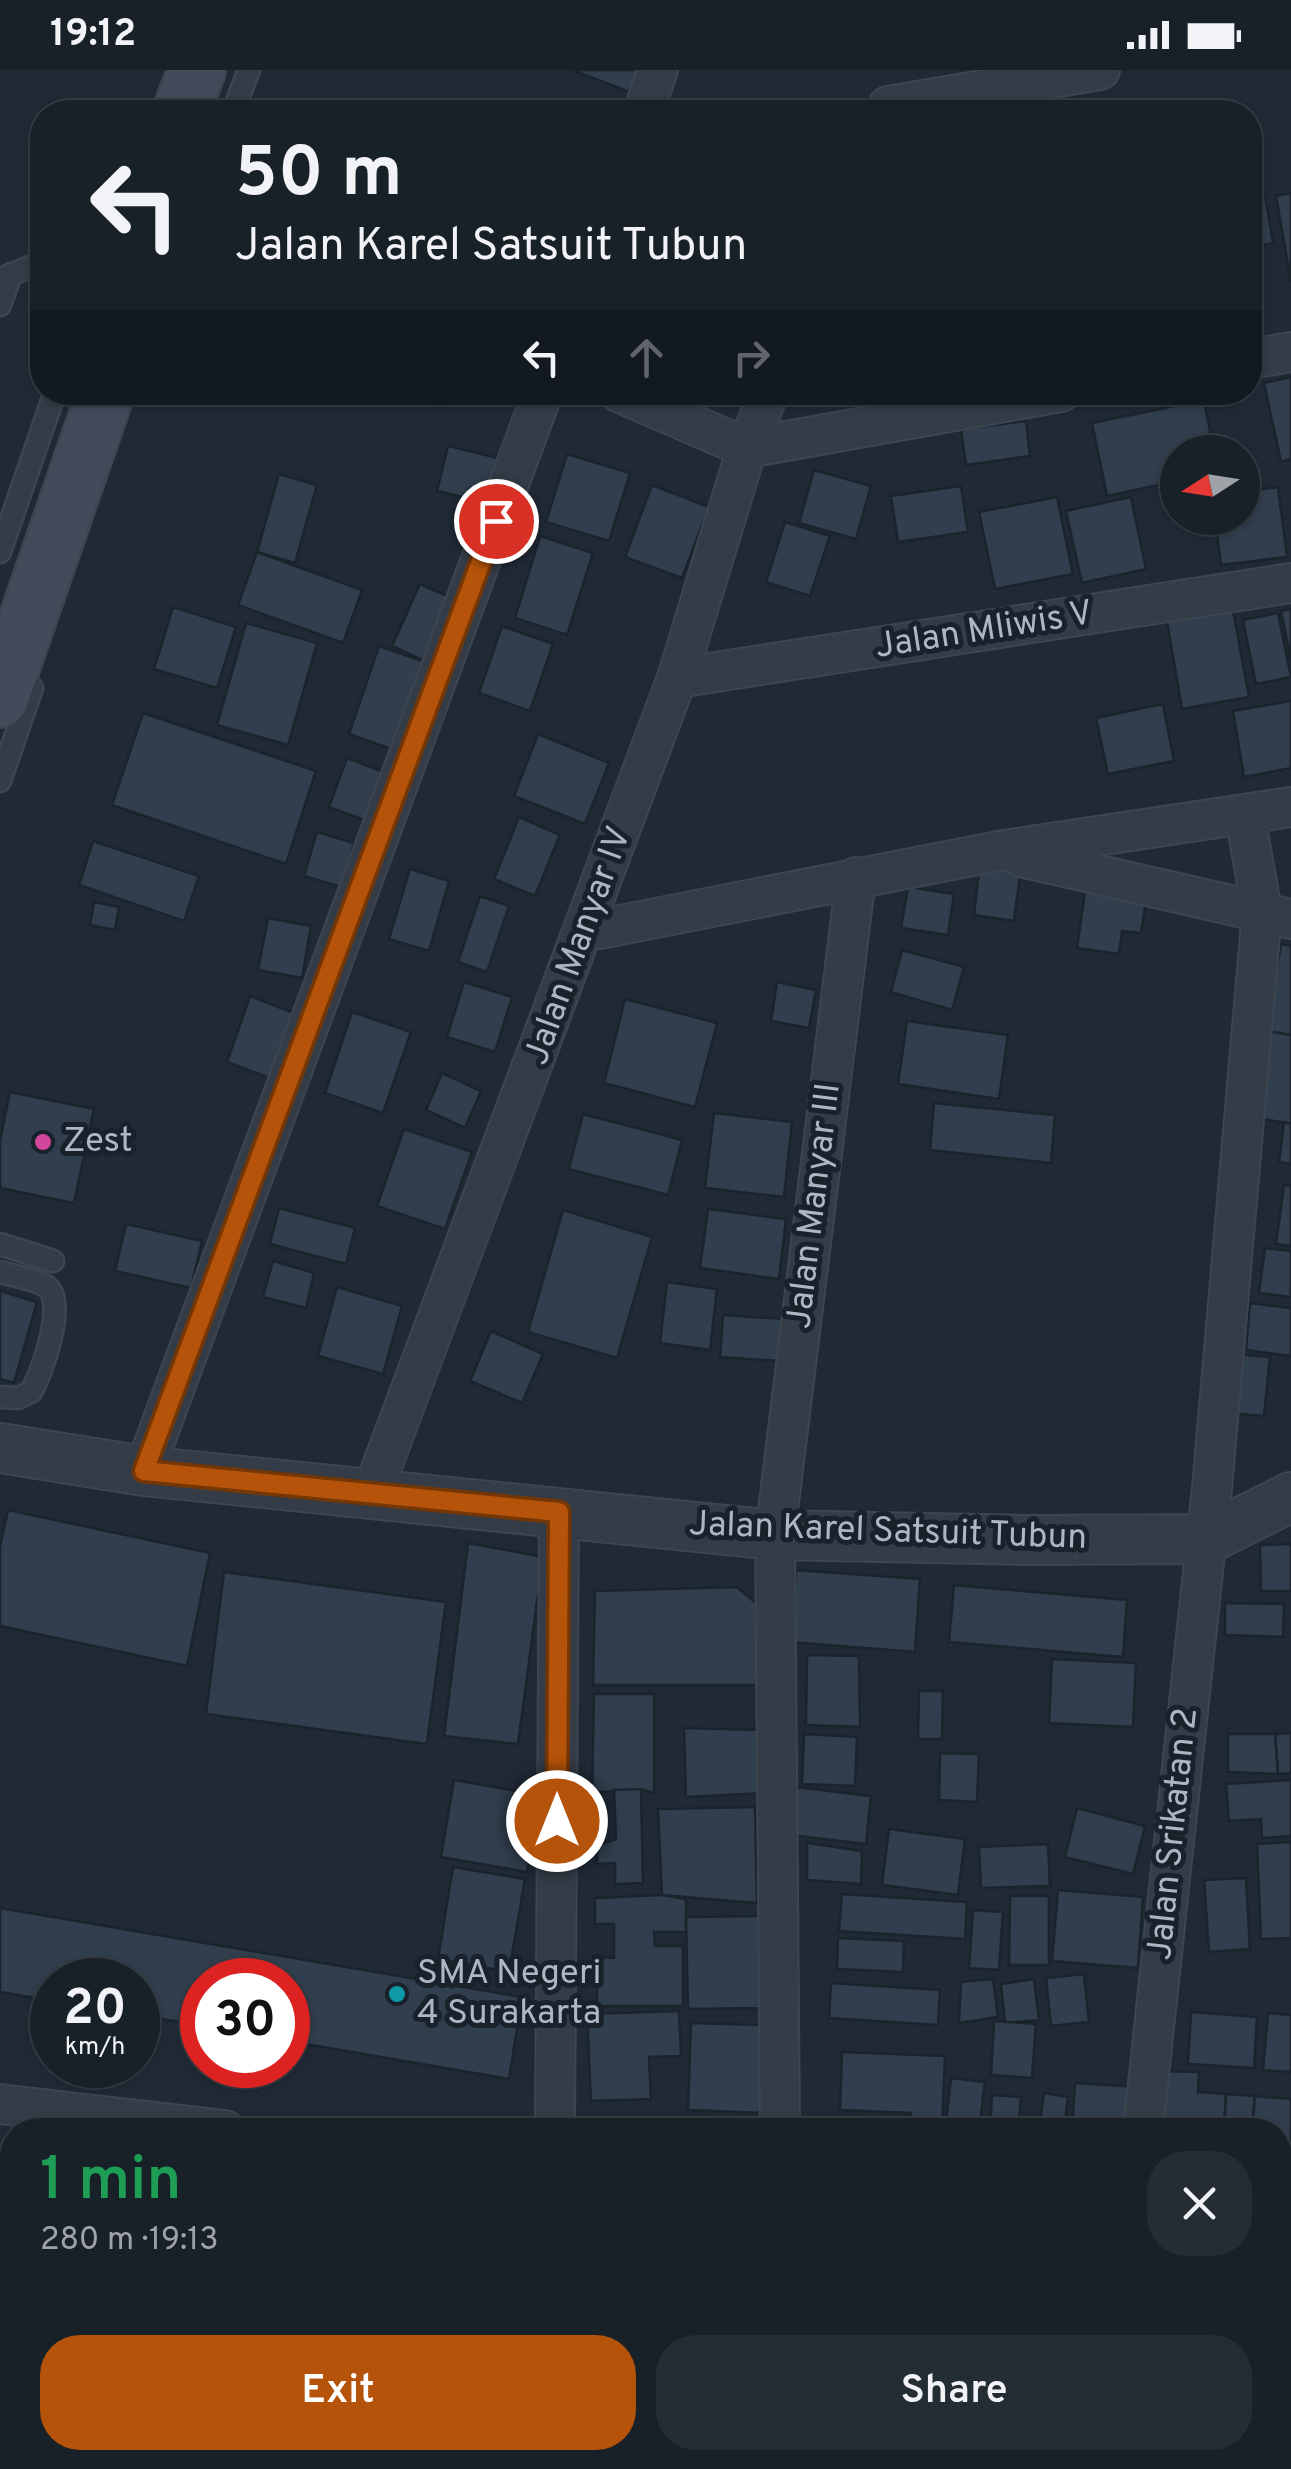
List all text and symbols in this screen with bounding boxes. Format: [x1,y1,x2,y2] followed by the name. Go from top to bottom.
[50,11,136,60] text: 19:12
[235,132,402,221] text: 50 m
[70,140,200,270] icon: left
[235,219,747,276] text: Jalan Karel Satsuit Tubun
[514,330,569,385] icon: left
[619,330,674,385] icon: ahead
[724,330,779,385] icon: right
[1160,435,1260,535] north arrow
[1160,435,1260,535] map controls
[454,479,539,564] pin
[469,494,524,549] icon: arrive
[872,592,1096,670] street label: Jalan Mliwis V
[516,821,642,1071] street label: Jalan Manyar IV
[778,1081,852,1331] street label: Jalan Manyar III
[63,1120,133,1164] place label: Zest
[32,1131,54,1153] marker: Zest
[688,1503,1088,1561] street label: Jalan Karel Satsuit Tubun
[1139,1706,1209,1962] street label: Jalan Srikatan 2
[505,1769,609,1873] position arrow
[417,1952,601,2036] place label: SMA Negeri 4 Surakarta
[180,1958,310,2088] speed limit sign: 30
[63,1979,127,2042] text: 20
[386,1983,408,2005] marker: SMA Negeri 4 Surakarta
[65,2032,125,2064] text: km/h
[40,2145,181,2221] text: 1 min
[1147,2151,1252,2256] button: close
[40,2221,218,2261] text: 280 m · 19:13
[40,2335,636,2450] button: Exit
[656,2335,1252,2450] button: Share

